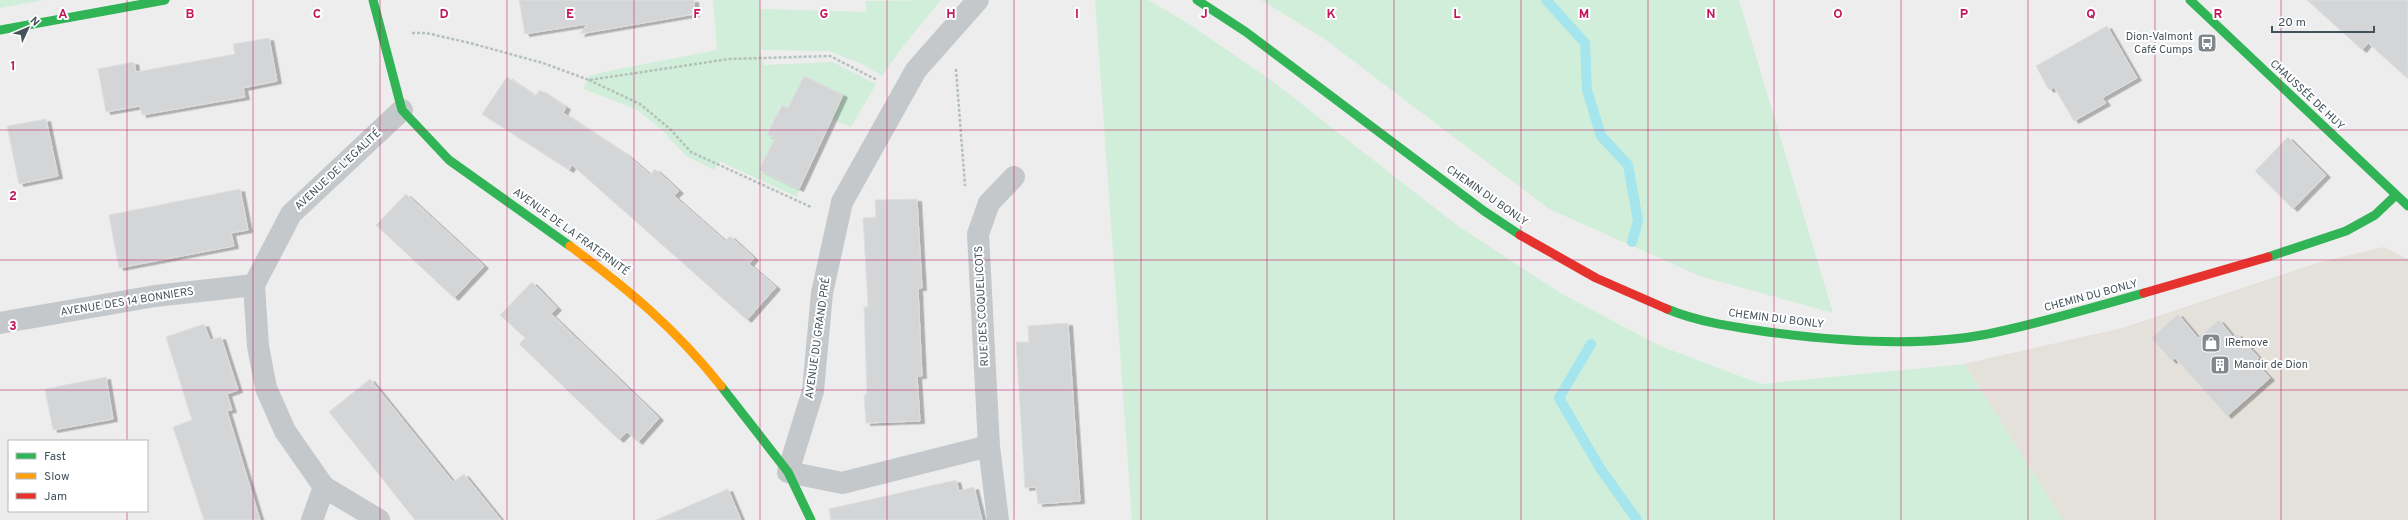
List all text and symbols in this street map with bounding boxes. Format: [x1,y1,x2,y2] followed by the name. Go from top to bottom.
[58,7,68,23] text: A
[186,7,195,23] text: B
[313,7,321,23] text: C
[439,7,449,23] text: D
[566,7,574,23] text: E
[693,7,701,23] text: F
[820,7,829,23] text: G
[946,7,956,23] text: H
[1075,7,1079,23] text: I
[1200,7,1208,23] text: J
[1326,7,1336,23] text: K
[1453,7,1461,23] text: L
[1579,7,1589,23] text: M
[1706,7,1716,23] text: N
[1833,7,1843,23] text: O
[1960,7,1969,23] text: P
[2086,7,2096,23] text: Q
[2214,7,2223,23] text: R
[8,8,48,48] north arrow
[2272,8,2374,34] scale bar
[27,14,42,29] text: N
[2278,15,2306,31] text: 20 m
[2126,30,2193,57] place label: Dion-Valmont Café Cumps
[2196,32,2218,54] bus stop icon: Dion-Valmont Café Cumps
[2267,56,2348,133] street label: CHAUSSÉE DE HUY
[10,59,16,75] text: 1
[291,126,384,214] street label: AVENUE DE L'EGALITÉ
[1444,163,1530,229] street label: CHEMIN DU BONLY
[510,184,633,279] street label: AVENUE DE LA FRATERNITÉ
[9,189,17,205] text: 2
[972,245,992,367] street label: RUE DES COQUELICOTS
[802,276,833,400] street label: AVENUE DU GRAND PRÉ
[2043,277,2139,315] street label: CHEMIN DU BONLY
[59,285,195,319] street label: AVENUE DES 14 BONNIERS
[1727,306,1825,332] street label: CHEMIN DU BONLY
[9,319,17,335] text: 3
[2200,332,2222,354] shop icon: IRemove
[2225,336,2268,350] place label: IRemove
[2209,354,2231,376] building icon: Manoir de Dion
[2234,358,2308,372] place label: Manoir de Dion
[8,440,148,512] legend
[44,449,66,465] text: Fast
[44,469,70,485] text: Slow
[44,489,67,505] text: Jam

